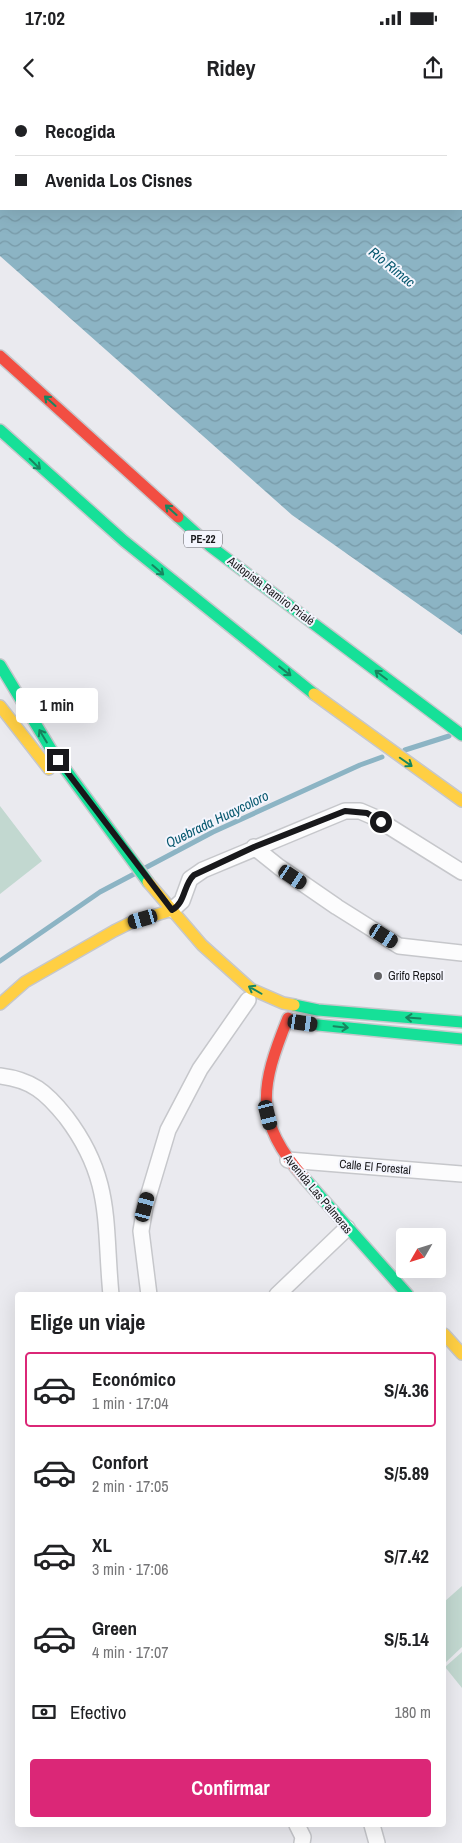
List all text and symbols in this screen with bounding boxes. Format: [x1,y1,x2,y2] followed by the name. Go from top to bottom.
[25,5,65,31] text: 17:02
[206,53,256,83] text: Ridey
[15,54,43,82] icon: back
[419,54,447,82] icon: share
[45,118,115,144] text: Recogida
[45,167,193,193] text: Avenida Los Cisnes
[365,243,419,291] water label: Río Rímac
[44,395,57,407] one-way arrow
[29,458,42,470] one-way arrow
[164,504,177,516] one-way arrow
[184,530,222,548] road number: PE-22
[223,552,318,629] street label: Autopista Ramiro Prialé
[151,565,164,576] one-way arrow
[278,666,291,677] one-way arrow
[375,669,388,680] one-way arrow
[17,688,99,722] callout: 1 min
[40,694,74,716] text: 1 min
[38,730,48,744] one-way arrow
[47,749,69,771] route end
[399,757,413,767] one-way arrow
[163,786,271,852] water label: Quebrada Huaycoloro
[370,811,392,833] route start
[276,862,309,892] car
[126,908,159,930] car
[367,922,400,950] car
[388,968,443,984] place label: Grifo Repsol
[372,970,384,982] marker: Grifo Repsol
[248,985,263,995] one-way arrow
[287,1013,318,1033] car
[406,1013,422,1023] one-way arrow
[333,1022,349,1032] one-way arrow
[257,1099,278,1131] car
[279,1150,356,1237] street label: Avenida Las Palmeras
[339,1156,411,1178] street label: Calle El Forestal
[133,1191,156,1223] car
[396,1228,446,1278] north arrow
[396,1228,446,1278] map controls
[30,1307,145,1337] text: Elige un viaje
[92,1366,176,1392] text: Económico
[32,1367,77,1412] icon: car
[384,1377,429,1403] text: S/4.36
[92,1392,169,1414] text: 1 min · 17:04
[92,1449,148,1475] text: Confort
[32,1450,77,1495] icon: car
[384,1460,429,1486] text: S/5.89
[92,1475,169,1497] text: 2 min · 17:05
[92,1532,112,1558] text: XL
[32,1533,77,1578] icon: car
[384,1543,429,1569] text: S/7.42
[92,1558,169,1580] text: 3 min · 17:06
[92,1615,137,1641] text: Green
[32,1616,77,1661] icon: car
[384,1626,429,1652] text: S/5.14
[92,1641,169,1663] text: 4 min · 17:07
[30,1698,58,1726] icon: cash
[70,1699,126,1725] text: Efectivo
[395,1701,431,1723] text: 180 m
[30,1759,431,1817] button: Confirmar

